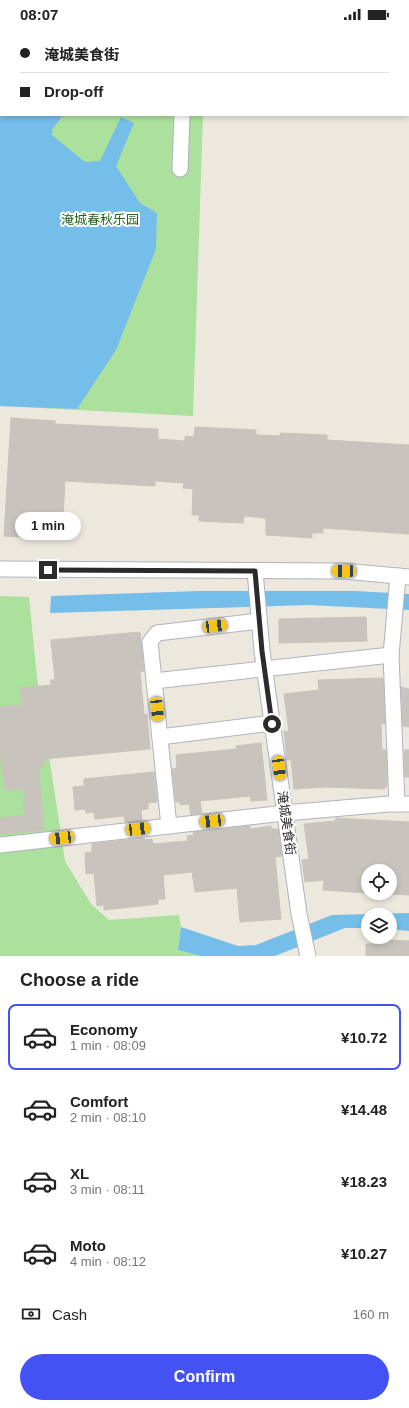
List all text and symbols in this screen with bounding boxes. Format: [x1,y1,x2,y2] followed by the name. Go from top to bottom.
[20,6,58,23] text: 08:07
[44,46,119,63] text: 淹城美食街
[44,83,103,100] text: Drop-off
[61,212,139,227] park label: 淹城春秋乐园
[15,512,81,540] callout: 1 min
[31,518,65,533] text: 1 min
[39,561,57,579] route end
[332,565,356,577] car
[202,619,228,633] car
[150,696,164,722] car
[263,715,281,733] route start
[271,755,287,781] car
[275,790,298,856] street label: 淹城美食街
[199,814,225,828] car
[125,822,151,836] car
[49,831,75,845] car
[361,864,397,944] map controls
[361,864,397,900] button: locate
[361,908,397,944] button: layers
[20,970,139,990] text: Choose a ride
[22,1019,58,1055] icon: car
[70,1021,138,1038] text: Economy
[341,1029,387,1046] text: ¥10.72
[70,1038,146,1053] text: 1 min · 08:09
[22,1091,58,1127] icon: car
[70,1093,128,1110] text: Comfort
[341,1101,387,1118] text: ¥14.48
[70,1110,146,1125] text: 2 min · 08:10
[22,1163,58,1199] icon: car
[70,1165,89,1182] text: XL
[341,1173,387,1190] text: ¥18.23
[70,1182,145,1197] text: 3 min · 08:11
[22,1235,58,1271] icon: car
[70,1237,106,1254] text: Moto
[341,1245,387,1262] text: ¥10.27
[70,1254,146,1269] text: 4 min · 08:12
[20,1303,42,1325] icon: cash
[52,1306,87,1323] text: Cash
[353,1307,389,1322] text: 160 m
[20,1354,389,1400] button: Confirm

